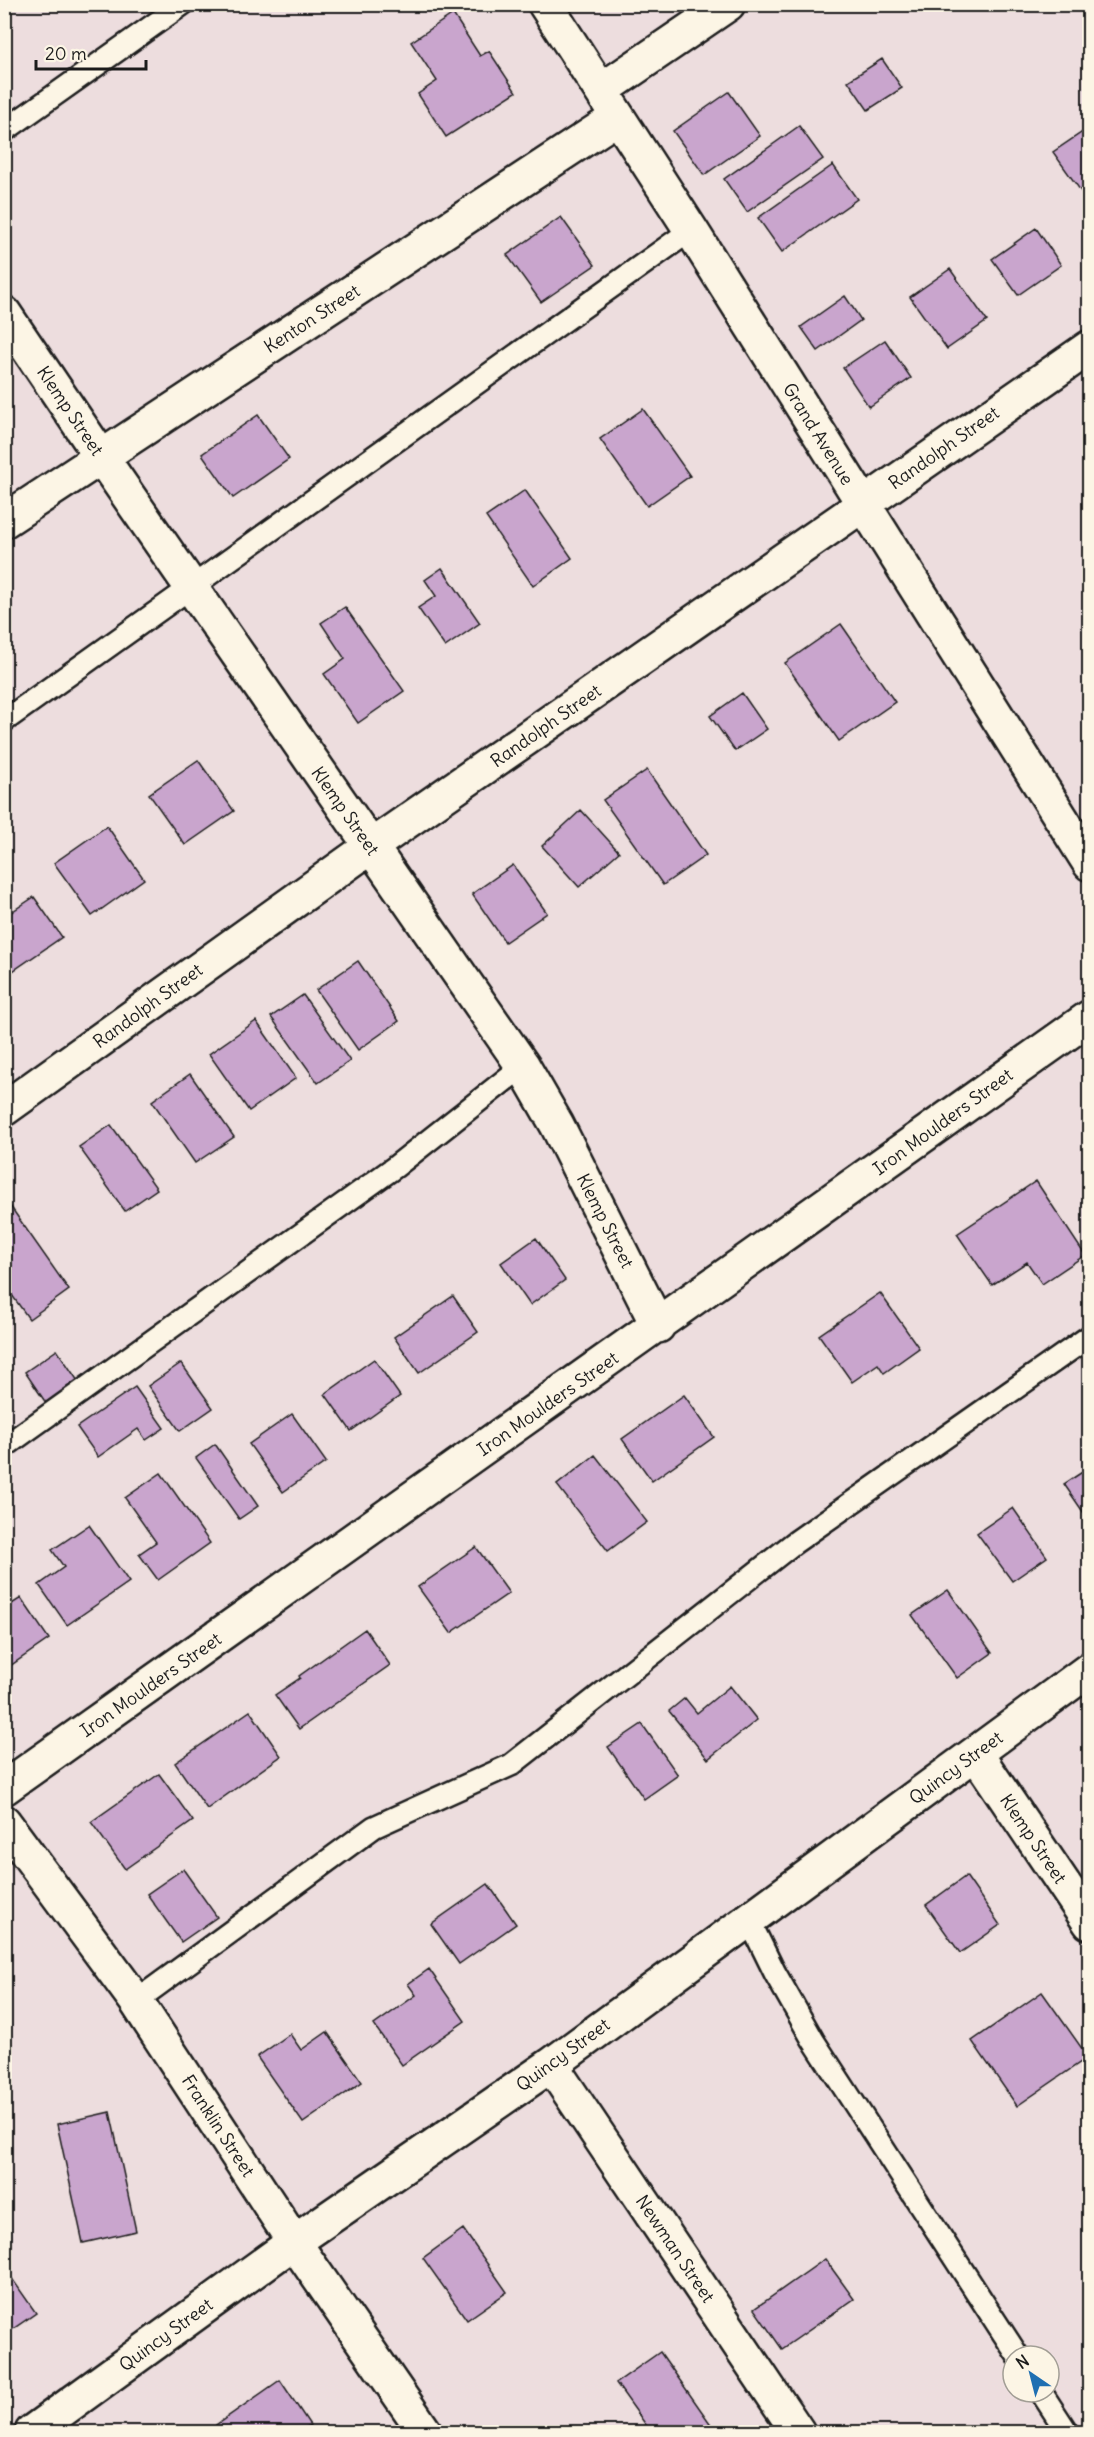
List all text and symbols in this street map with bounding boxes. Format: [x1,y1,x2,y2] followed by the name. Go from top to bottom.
[36,33,146,71] scale bar
[45,42,87,65] text: 20 m
[260,279,364,358] street label: Kenton Street
[32,361,109,460] street label: Klemp Street
[778,378,859,489] street label: Grand Avenue
[884,401,1003,494] street label: Randolph Street
[486,679,605,772] street label: Randolph Street
[306,762,384,860] street label: Klemp Street
[88,958,207,1053] street label: Randolph Street
[868,1063,1017,1180] street label: Iron Moulders Street
[572,1170,639,1272] street label: Klemp Street
[473,1346,623,1461] street label: Iron Moulders Street
[76,1627,226,1742] street label: Iron Moulders Street
[904,1726,1007,1809] street label: Quincy Street
[995,1789,1072,1888] street label: Klemp Street
[511,2013,614,2096] street label: Quincy Street
[177,2070,260,2181] street label: Franklin Street
[631,2190,720,2307] street label: Newman Street
[114,2293,217,2376] street label: Quincy Street
[1001,2344,1061,2404] north arrow
[1012,2350,1033,2373] text: N

